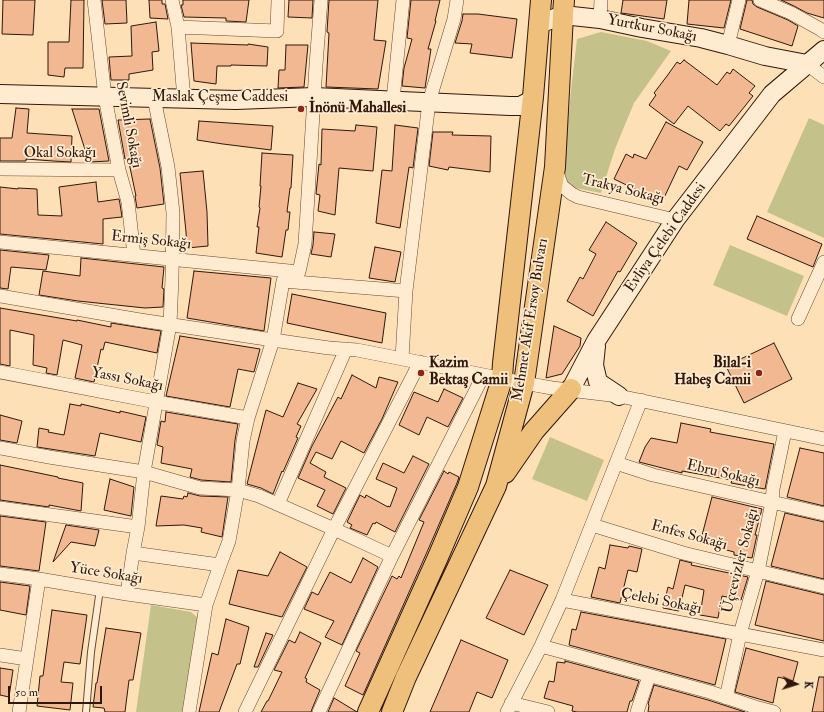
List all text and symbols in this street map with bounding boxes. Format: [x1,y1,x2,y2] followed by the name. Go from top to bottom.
[606,11,698,47] street label: Yurtkur Sokağı
[111,80,145,170] street label: Sevimli Sokağı
[152,89,288,107] street label: Maslak Çeşme Caddesi
[309,100,406,118] place label: İnönü Mahallesi
[296,104,306,114] marker: İnönü Mahallesi
[24,145,96,163] street label: Okal Sokağı
[580,171,666,209] street label: Trakya Sokağı
[621,180,711,296] street label: Evliya Çelebi Caddesi
[110,228,192,254] street label: Ermiş Sokağı
[509,237,553,403] street label: Mehmet Akif Ersoy Bulvarı
[429,355,508,390] place label: Kazim Bektaş Camii
[674,355,751,390] place label: Bilal-i Habeş Camii
[90,364,164,396] street label: Yassı Sokağı
[416,368,426,378] marker: Kazim Bektaş Camii
[754,368,764,378] marker: Bilal-i Habeş Camii
[685,457,761,491] street label: Ebru Sokağı
[719,507,763,615] street label: Üçcevizler Sokağı
[649,517,729,555] street label: Enfes Sokağı
[68,559,144,589] street label: Yüce Sokağı
[619,585,703,619] street label: Çelebi Sokağı
[776,664,816,704] north arrow
[10,678,104,704] scale bar
[802,681,815,689] text: K
[15,685,38,700] text: 50 m

